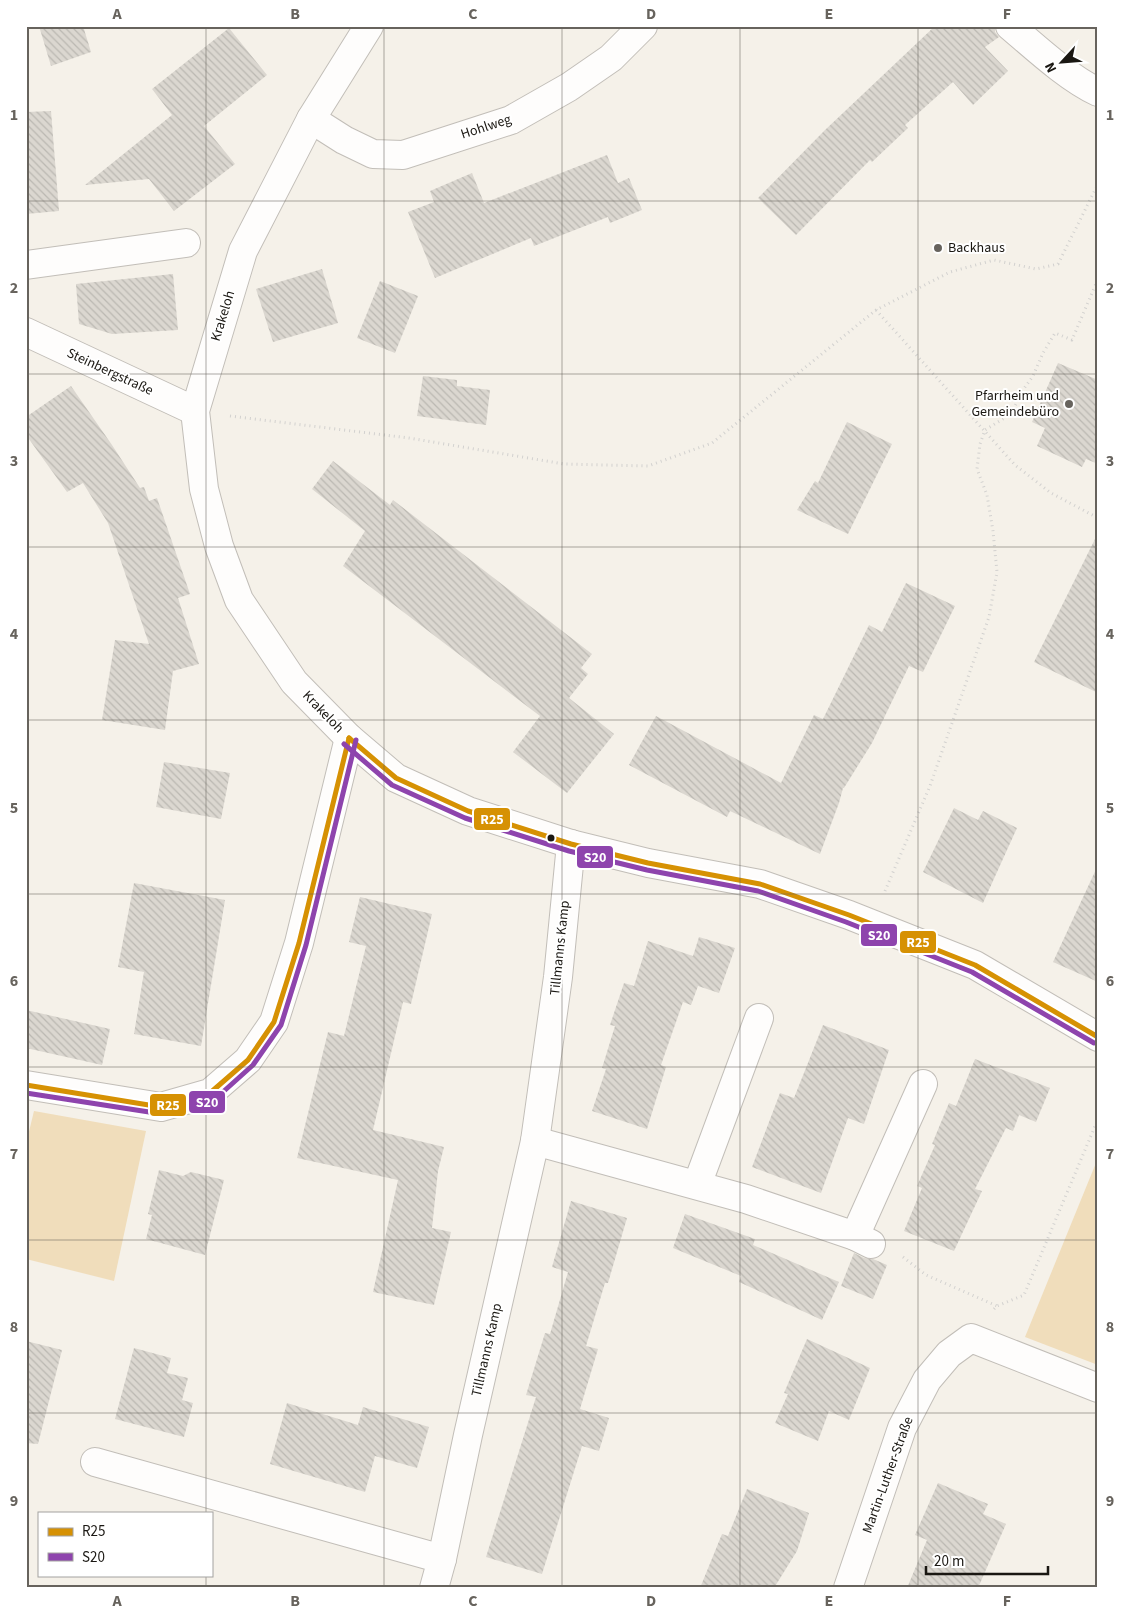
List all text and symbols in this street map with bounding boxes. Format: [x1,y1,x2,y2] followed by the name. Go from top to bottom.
[111,3,122,25] text: A
[290,3,300,25] text: B
[468,3,478,25] text: C
[646,3,656,25] text: D
[825,3,833,25] text: E
[1003,3,1011,25] text: F
[1036,38,1086,88] north arrow
[1040,59,1062,76] text: N
[10,104,18,126] text: 1
[1106,104,1114,126] text: 1
[458,109,514,145] street label: Hohlweg
[948,238,1005,258] place label: Backhaus
[932,242,944,254] marker: Backhaus
[10,277,18,299] text: 2
[1106,277,1114,299] text: 2
[206,288,240,344] street label: Krakeloh
[64,343,156,401] street label: Steinbergstraße
[971,386,1059,422] place label: Pfarrheim und Gemeindebüro
[1063,398,1075,410] marker: Pfarrheim und Gemeindebüro
[10,450,18,472] text: 3
[1106,450,1114,472] text: 3
[10,623,19,645] text: 4
[1106,623,1115,645] text: 4
[298,686,348,738] street label: Krakeloh
[10,797,18,819] text: 5
[1106,797,1114,819] text: 5
[473,807,511,831] line badge: R25
[480,810,504,830] text: R25
[546,833,556,843] unlabelled marker
[576,845,614,869] line badge: S20
[584,848,606,868] text: S20
[545,899,575,996] street label: Tillmanns Kamp
[860,923,898,947] line badge: S20
[868,926,890,946] text: S20
[899,930,937,954] line badge: R25
[906,933,930,953] text: R25
[10,970,18,992] text: 6
[1106,970,1114,992] text: 6
[188,1090,226,1114] line badge: S20
[149,1093,187,1117] line badge: R25
[196,1093,218,1113] text: S20
[156,1096,180,1116] text: R25
[10,1143,18,1165] text: 7
[1106,1143,1114,1165] text: 7
[467,1301,508,1399] street label: Tillmanns Kamp
[10,1316,18,1338] text: 8
[1106,1316,1114,1338] text: 8
[858,1414,918,1536] street label: Martin-Luther-Straße
[10,1490,18,1512] text: 9
[1106,1490,1114,1512] text: 9
[38,1512,212,1576] legend
[82,1521,105,1542] text: R25
[926,1544,1049,1576] scale bar
[82,1547,105,1568] text: S20
[934,1551,964,1572] text: 20 m
[111,1590,122,1612] text: A
[290,1590,300,1612] text: B
[468,1590,478,1612] text: C
[646,1590,656,1612] text: D
[825,1590,833,1612] text: E
[1003,1590,1011,1612] text: F

